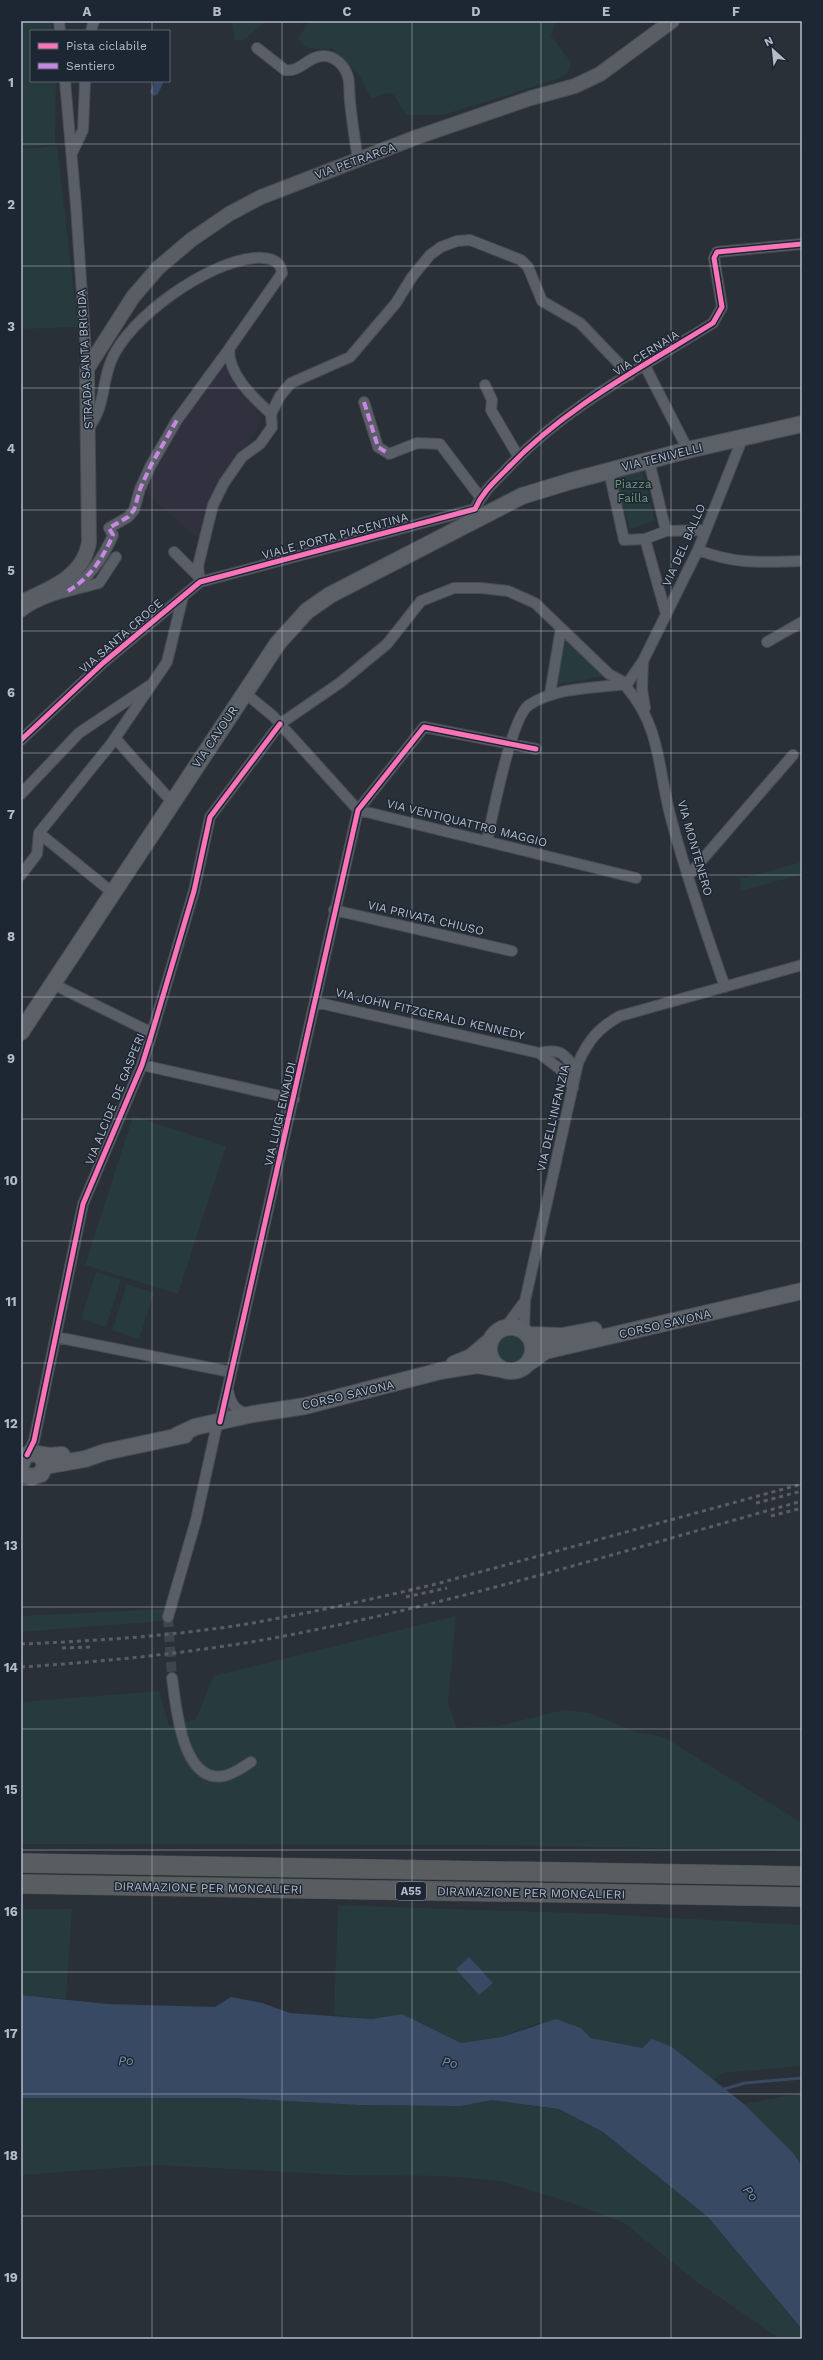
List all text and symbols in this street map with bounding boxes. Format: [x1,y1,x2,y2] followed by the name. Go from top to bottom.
[83,4,92,19] text: A
[213,4,222,19] text: B
[343,4,352,19] text: C
[471,4,481,19] text: D
[602,4,610,19] text: E
[732,4,740,19] text: F
[30,30,170,82] legend
[753,30,793,70] north arrow
[762,34,775,49] text: N
[66,39,147,53] text: Pista ciclabile
[66,59,115,73] text: Sentiero
[8,75,14,90] text: 1
[313,140,397,182] street label: VIA PETRARCA
[7,197,15,212] text: 2
[74,288,96,429] street label: STRADA SANTA BRIGIDA
[7,319,15,334] text: 3
[611,327,682,379] street label: VIA CERNAIA
[620,440,704,474] street label: VIA TENIVELLI
[7,441,16,456] text: 4
[615,477,652,505] park label: Piazza Failla
[660,502,708,588] street label: VIA DEL BALLO
[260,510,410,562] street label: VIALE PORTA PIACENTINA
[7,563,15,578] text: 5
[76,596,166,676] street label: VIA SANTA CROCE
[7,685,15,700] text: 6
[189,704,241,770] street label: VIA CAVOUR
[385,796,549,850] street label: VIA VENTIQUATTRO MAGGIO
[675,798,715,898] street label: VIA MONTENERO
[7,807,15,822] text: 7
[366,898,486,938] street label: VIA PRIVATA CHIUSO
[7,929,15,944] text: 8
[334,985,526,1043] street label: VIA JOHN FITZGERALD KENNEDY
[82,1031,148,1167] street label: VIA ALCIDE DE GASPERI
[7,1051,15,1066] text: 9
[261,1060,299,1168] street label: VIA LUIGI EINAUDI
[534,1063,572,1173] street label: VIA DELL'INFANZIA
[4,1173,18,1188] text: 10
[5,1294,17,1309] text: 11
[618,1307,712,1341] street label: CORSO SAVONA
[301,1378,395,1412] street label: CORSO SAVONA
[4,1416,18,1431] text: 12
[4,1538,18,1553] text: 13
[4,1660,19,1675] text: 14
[4,1782,18,1797] text: 15
[114,1879,302,1897] street label: DIRAMAZIONE PER MONCALIERI
[396,1882,426,1900] road number: A55
[437,1884,625,1902] street label: DIRAMAZIONE PER MONCALIERI
[4,1904,18,1919] text: 16
[4,2026,18,2041] text: 17
[118,2053,134,2068] water label: Po
[441,2054,459,2071] water label: Po
[4,2148,18,2163] text: 18
[740,2183,761,2204] water label: Po
[4,2270,18,2285] text: 19

